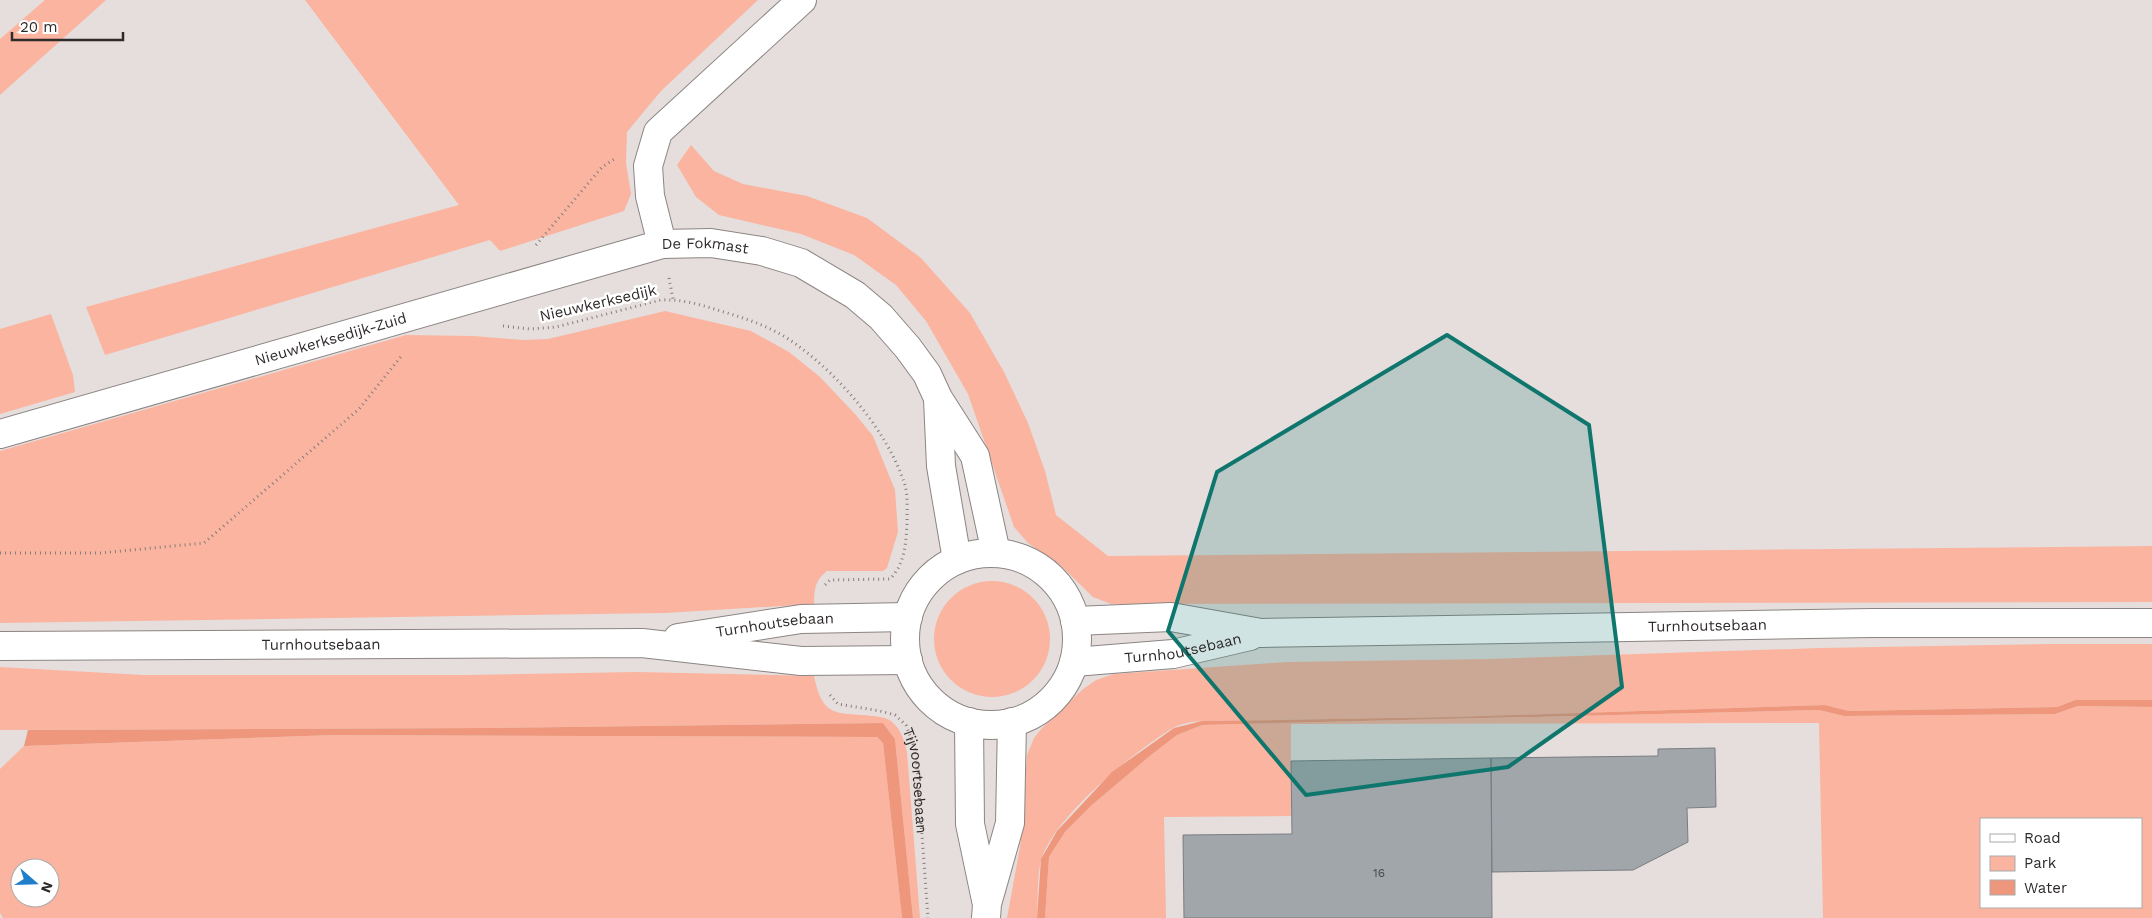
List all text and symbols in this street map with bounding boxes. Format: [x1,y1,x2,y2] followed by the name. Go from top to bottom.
[12,10,124,42] scale bar
[20,18,58,36] text: 20 m
[661,234,751,258] street label: De Fokmast
[538,281,659,325] street label: Nieuwkerksedijk
[253,309,409,369] street label: Nieuwkerksedijk-Zuid
[715,609,834,641] street label: Turnhoutsebaan
[1648,616,1767,636] street label: Turnhoutsebaan
[1124,629,1243,667] street label: Turnhoutsebaan
[261,635,380,654] street label: Turnhoutsebaan
[899,725,931,834] street label: Tijvoortsebaan
[1980,818,2142,908] legend
[2024,829,2061,847] text: Road
[2024,854,2057,872] text: Park
[10,858,60,908] north arrow
[1373,866,1385,880] house number: 16
[2024,879,2067,897] text: Water
[38,880,57,895] text: N

